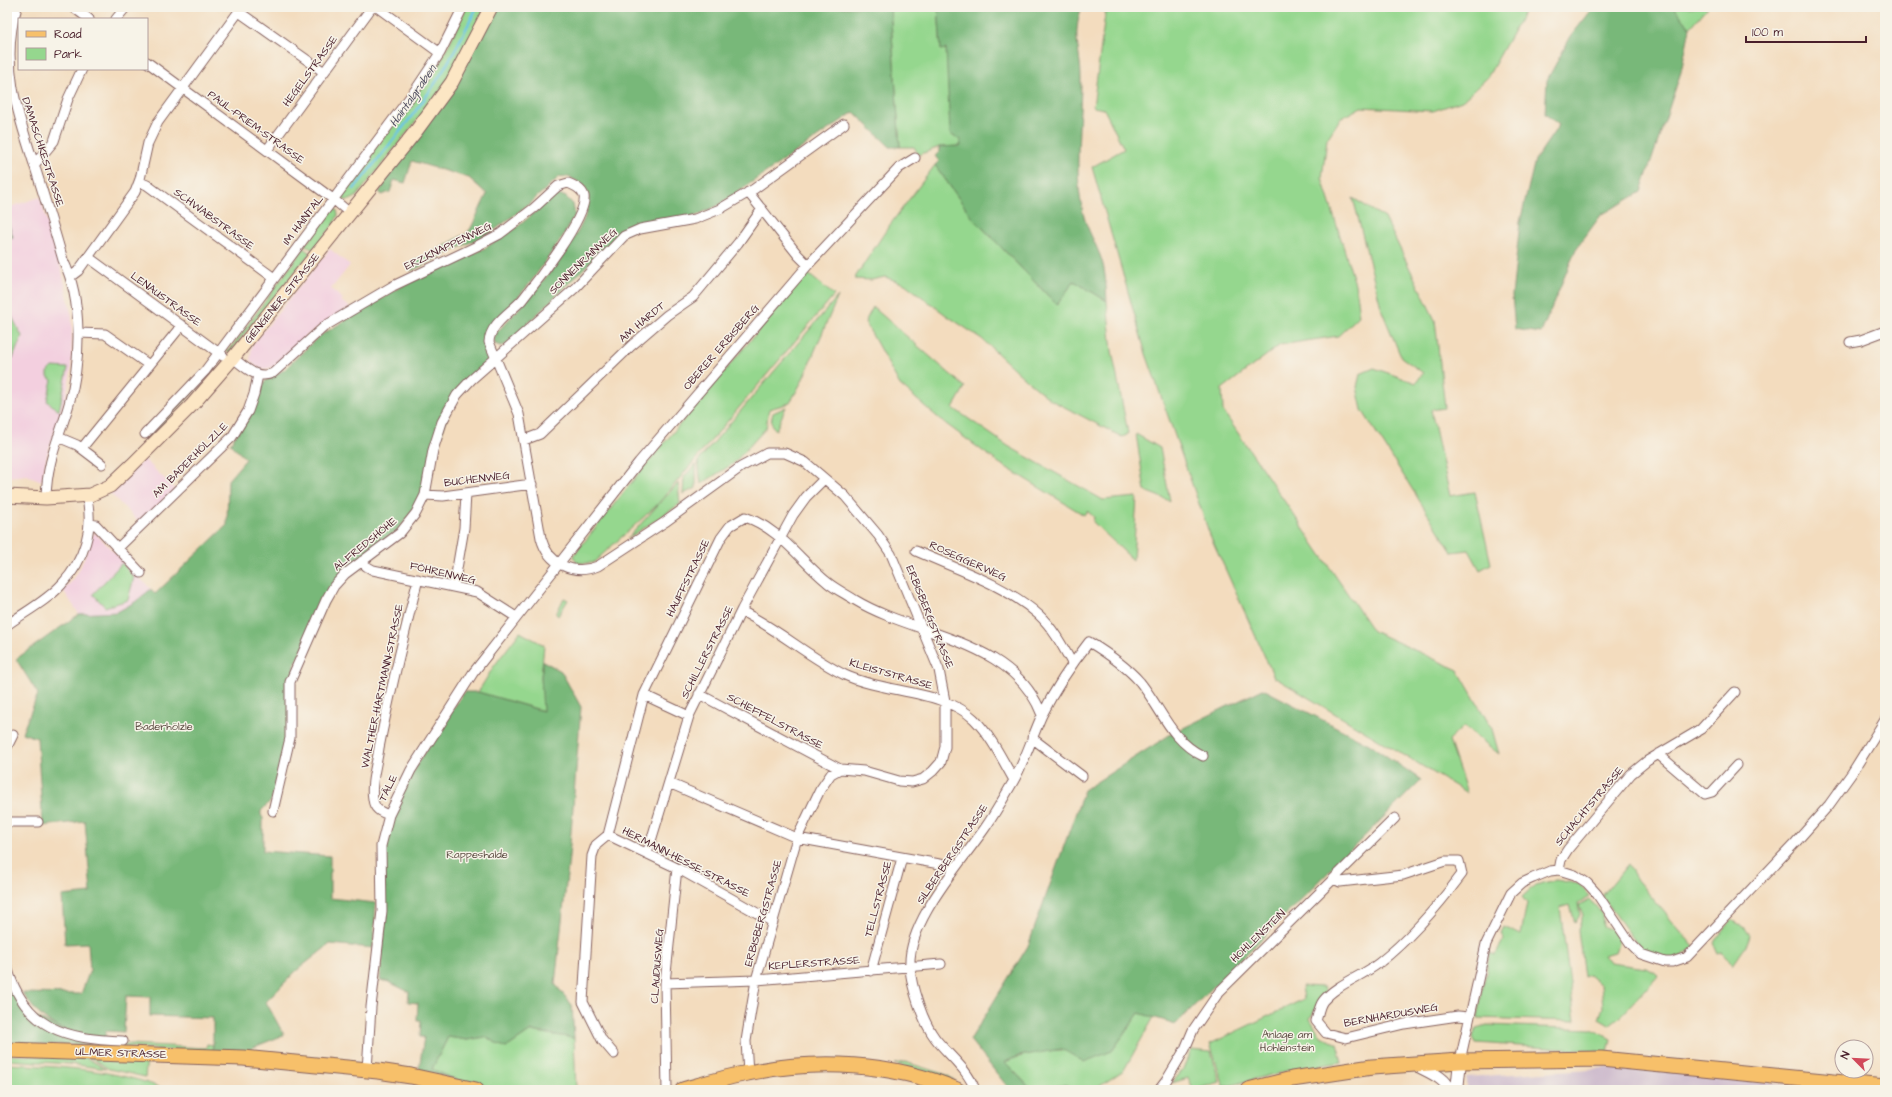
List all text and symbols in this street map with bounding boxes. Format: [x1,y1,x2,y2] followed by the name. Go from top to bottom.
[18,18,148,70] legend
[1746,18,1866,44] scale bar
[1752,24,1783,41] text: 100 m
[54,26,82,43] text: Road
[279,32,341,110] street label: HEGELSTRASSE
[54,46,82,63] text: Park
[385,61,442,131] water label: Haintalgraben
[205,87,308,168] street label: PAUL-PRIEM-STRASSE
[18,95,68,209] street label: DAMASCHKESTRASSE
[171,185,258,254] street label: SCHWABSTRASSE
[279,192,327,248] street label: IM HAINTAL
[402,218,495,274] street label: ERZKNAPPENWEG
[546,224,621,298] street label: SONNENRAINWEG
[241,249,323,346] street label: GIENGENER STRASSE
[128,268,205,330] street label: LENAUSTRASSE
[616,298,668,346] street label: AM HARDT
[680,301,763,393] street label: OBERER ERBISBERG
[149,419,231,501] street label: AM BADERHÖLZLE
[443,467,511,490] street label: BUCHENWEG
[330,513,400,574] street label: ALFREDSHÖHE
[663,536,713,619] street label: HAUFFSTRASSE
[927,537,1009,585] street label: ROSEGGERWEG
[408,558,478,588] street label: FÖHRENWEG
[902,563,958,671] street label: ERBISBERGSTRASSE
[357,602,407,769] street label: WALTHER-HARTMANN-STRASSE
[677,603,737,701] street label: SCHILLERSTRASSE
[848,655,935,693] street label: KLEISTSTRASSE
[724,689,826,753] street label: SCHEFFELSTRASSE
[135,719,193,734] park label: Baderhölzle
[1551,763,1627,849] street label: SCHACHTSTRASSE
[375,772,401,804] street label: TÄLE
[913,801,991,907] street label: SILBERBERGSTRASSE
[620,823,753,901] street label: HERMANN-HESSE-STRASSE
[446,847,508,862] park label: Rappeshalde
[741,858,786,968] street label: ERBISBERGSTRASSE
[861,859,895,939] street label: TELLSTRASSE
[1227,906,1289,966] street label: HOHLENSTEIN
[647,928,667,1004] street label: CLAUDIUSWEG
[768,952,861,974] street label: KEPLERSTRASSE
[1343,999,1440,1031] street label: BERNHARDUSWEG
[1260,1027,1315,1055] park label: Anlage am Hohlenstein
[1834,1039,1874,1079] north arrow
[75,1044,167,1062] street label: ULMER STRASSE
[1837,1049,1854,1061] text: N

